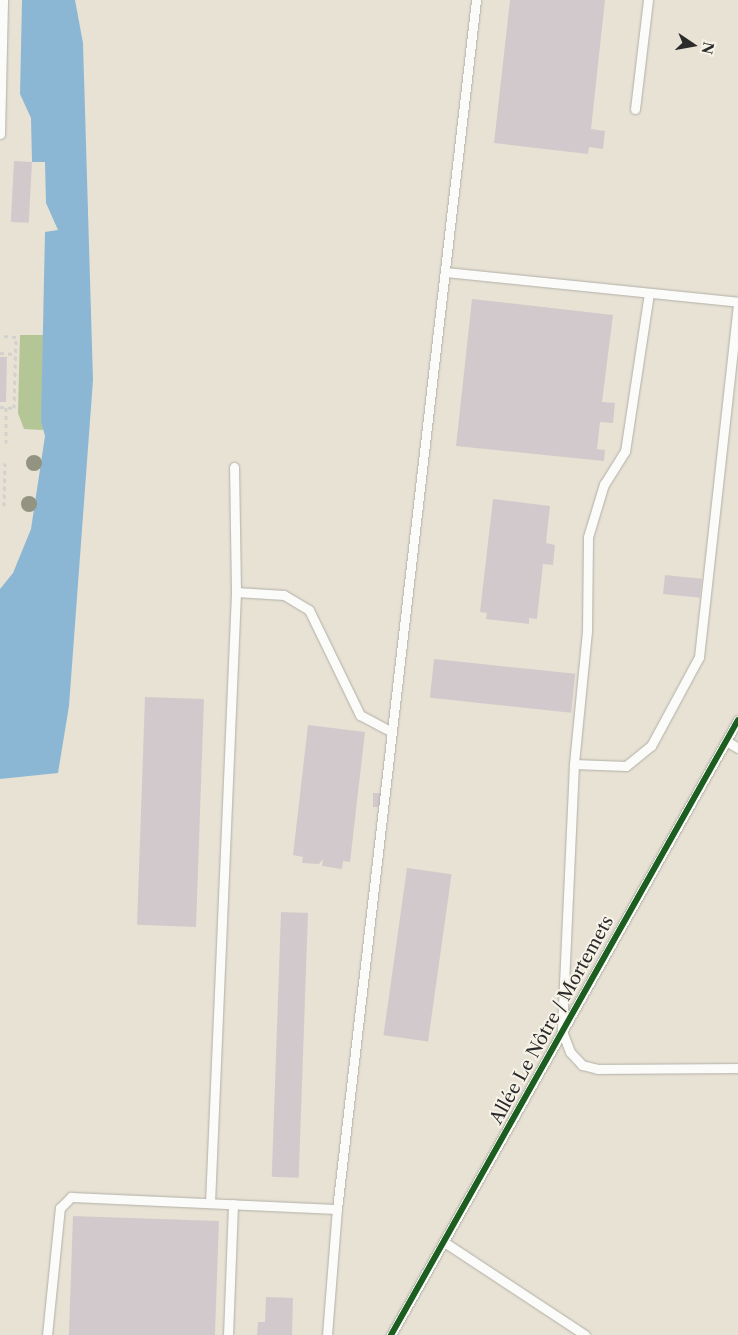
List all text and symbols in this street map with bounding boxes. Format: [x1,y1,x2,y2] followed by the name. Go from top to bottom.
[668,20,718,70] north arrow
[698,40,718,56] text: N
[486,912,618,1128] street label: Allée Le Nôtre / Mortemets

